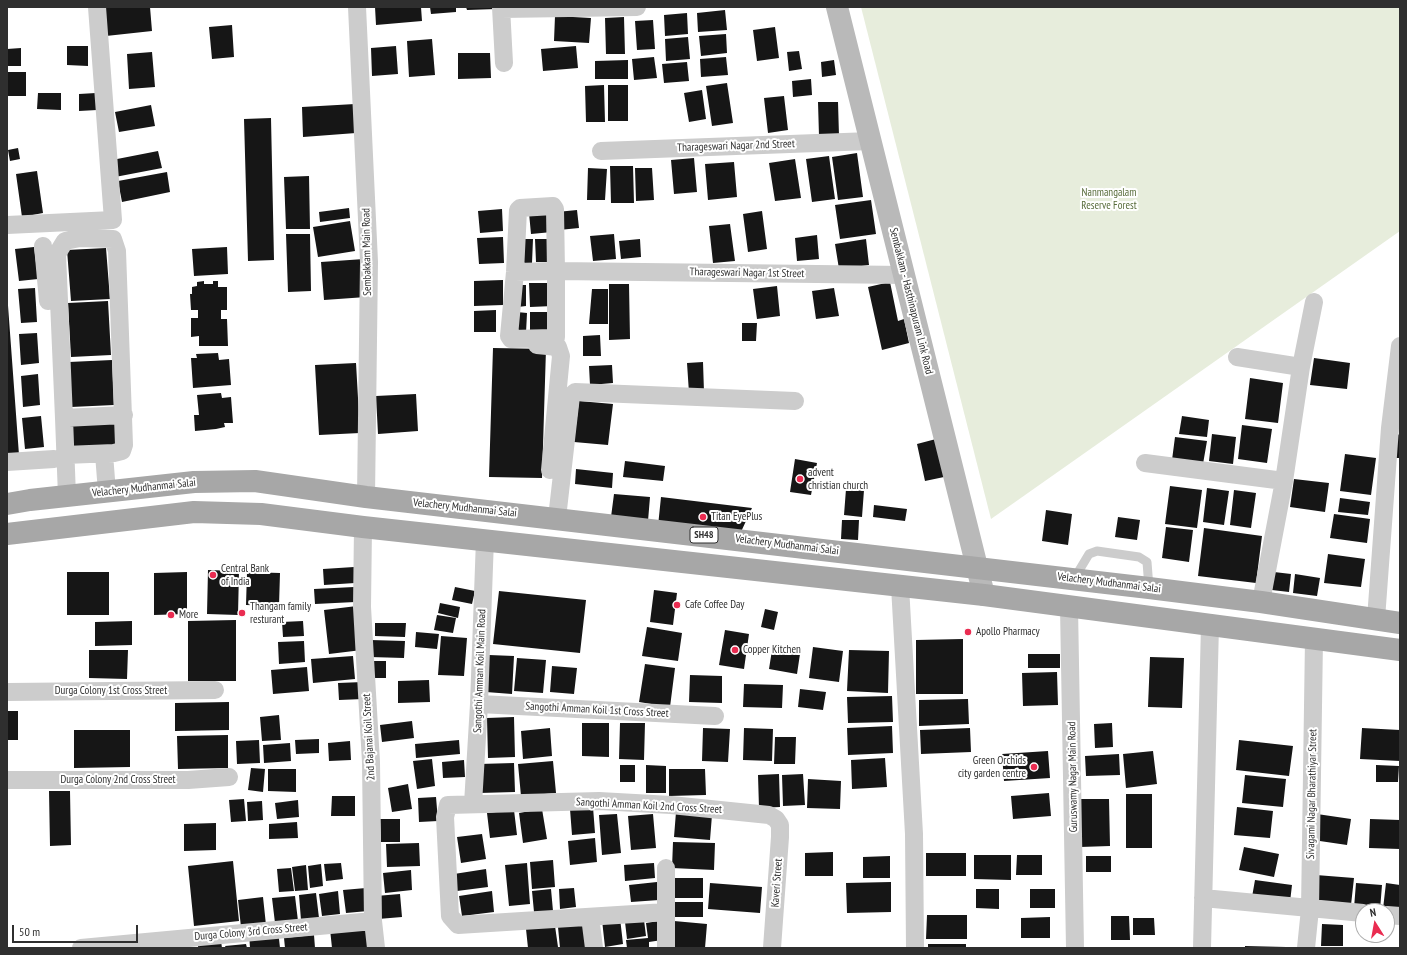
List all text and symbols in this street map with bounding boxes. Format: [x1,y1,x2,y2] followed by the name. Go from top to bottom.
[677,137,795,155] street label: Tharageswari Nagar 2nd Street
[1081,186,1137,212] park label: Nanmangalam Reserve Forest
[360,208,374,296] street label: Sembakkam Main Road
[886,226,936,376] street label: Sembakkam - Hasthinapuram Link Road
[689,265,805,281] street label: Tharageswari Nagar 1st Street
[808,466,868,492] place label: advent christian church
[795,474,805,484] marker: advent christian church
[91,476,197,500] street label: Velachery Mudhanmai Salai
[412,496,518,520] street label: Velachery Mudhanmai Salai
[711,510,762,524] place label: Titan EyePlus
[698,512,708,522] marker: Titan EyePlus
[690,527,718,543] road number: SH48
[734,532,840,558] street label: Velachery Mudhanmai Salai
[221,562,269,588] place label: Central Bank of India
[208,570,218,580] marker: Central Bank of India
[1056,570,1162,596] street label: Velachery Mudhanmai Salai
[685,598,744,612] place label: Cafe Coffee Day
[250,600,311,626] place label: Thangam family resturant
[672,600,682,610] marker: Cafe Coffee Day
[179,608,198,622] place label: More
[237,608,247,618] marker: Thangam family resturant
[471,609,489,733] street label: Sangothi Amman Koil Main Road
[166,610,176,620] marker: More
[976,625,1040,639] place label: Apollo Pharmacy
[963,627,973,637] marker: Apollo Pharmacy
[743,643,801,657] place label: Copper Kitchen
[730,645,740,655] marker: Copper Kitchen
[55,684,167,698] street label: Durga Colony 1st Cross Street
[360,693,378,781] street label: 2nd Bajanai Koil Street
[525,700,669,720] street label: Sangothi Amman Koil 1st Cross Street
[1065,722,1081,832] street label: Guruswamy Nagar Main Road
[1304,729,1320,859] street label: Sivagami Nagar Bharathiyar Street
[958,754,1026,780] place label: Green Orchids city garden centre
[1029,762,1039,772] marker: Green Orchids city garden centre
[60,773,176,787] street label: Durga Colony 2nd Cross Street
[576,796,722,816] street label: Sangothi Amman Koil 2nd Cross Street
[769,858,785,908] street label: Kaveri Street
[1355,903,1395,943] north arrow
[1369,905,1377,920] text: N
[14,917,140,943] scale bar
[194,920,308,944] street label: Durga Colony 3rd Cross Street
[19,924,40,939] text: 50 m

